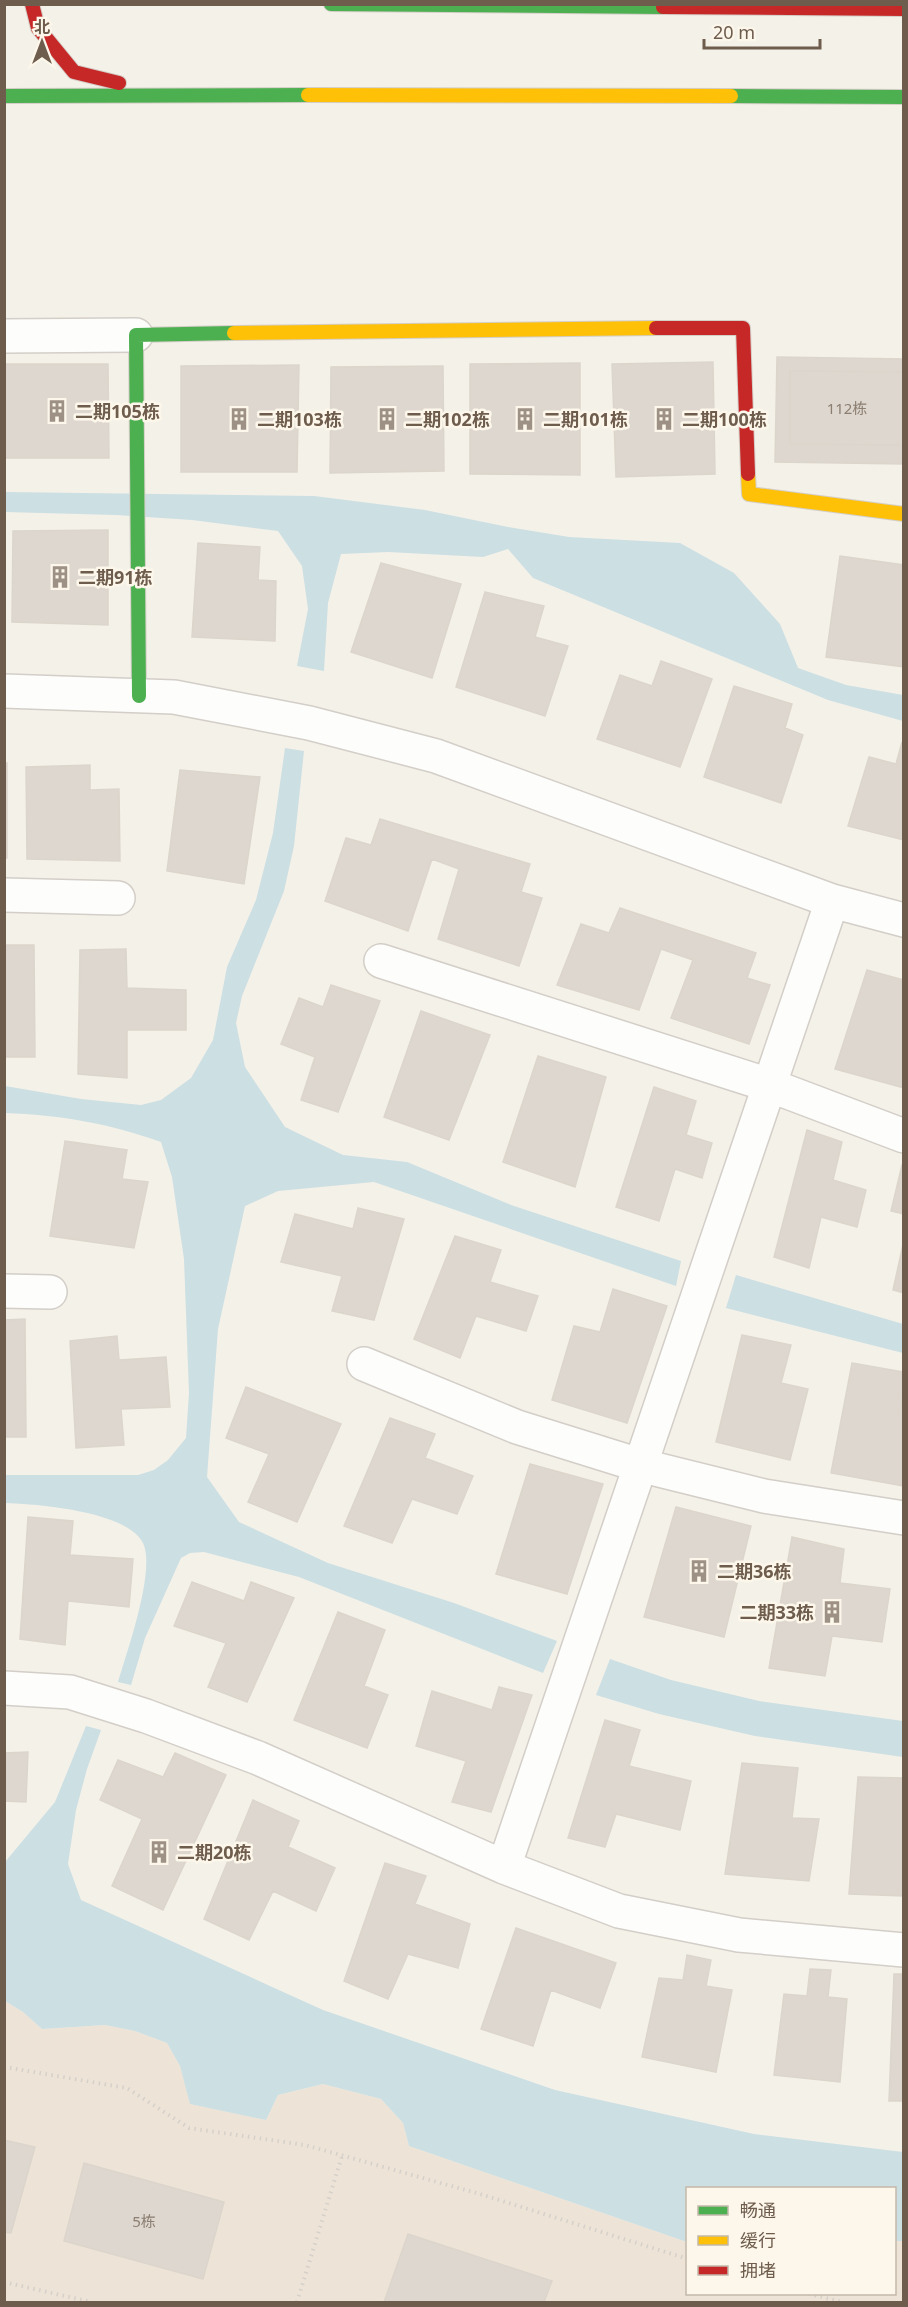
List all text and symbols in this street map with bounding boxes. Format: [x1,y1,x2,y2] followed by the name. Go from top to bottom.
[12,12,72,72] north arrow
[704,12,820,50] scale bar
[34,16,50,38] text: 北
[713,20,755,44] text: 20 m
[44,398,70,424] building icon: 二期105栋
[827,398,867,418] house number: 112栋
[75,399,160,423] place label: 二期105栋
[226,406,252,432] building icon: 二期103栋
[374,406,400,432] building icon: 二期102栋
[512,406,538,432] building icon: 二期101栋
[651,406,677,432] building icon: 二期100栋
[257,407,342,431] place label: 二期103栋
[405,407,490,431] place label: 二期102栋
[543,407,628,431] place label: 二期101栋
[682,407,767,431] place label: 二期100栋
[47,564,73,590] building icon: 二期91栋
[78,565,153,589] place label: 二期91栋
[686,1558,712,1584] building icon: 二期36栋
[717,1559,792,1583] place label: 二期36栋
[819,1599,845,1625] building icon: 二期33栋
[739,1600,814,1624] place label: 二期33栋
[146,1839,172,1865] building icon: 二期20栋
[177,1840,252,1864] place label: 二期20栋
[686,2187,896,2295] legend
[740,2198,776,2222] text: 畅通
[132,2211,156,2231] house number: 5栋
[740,2228,776,2252] text: 缓行
[740,2258,776,2282] text: 拥堵

